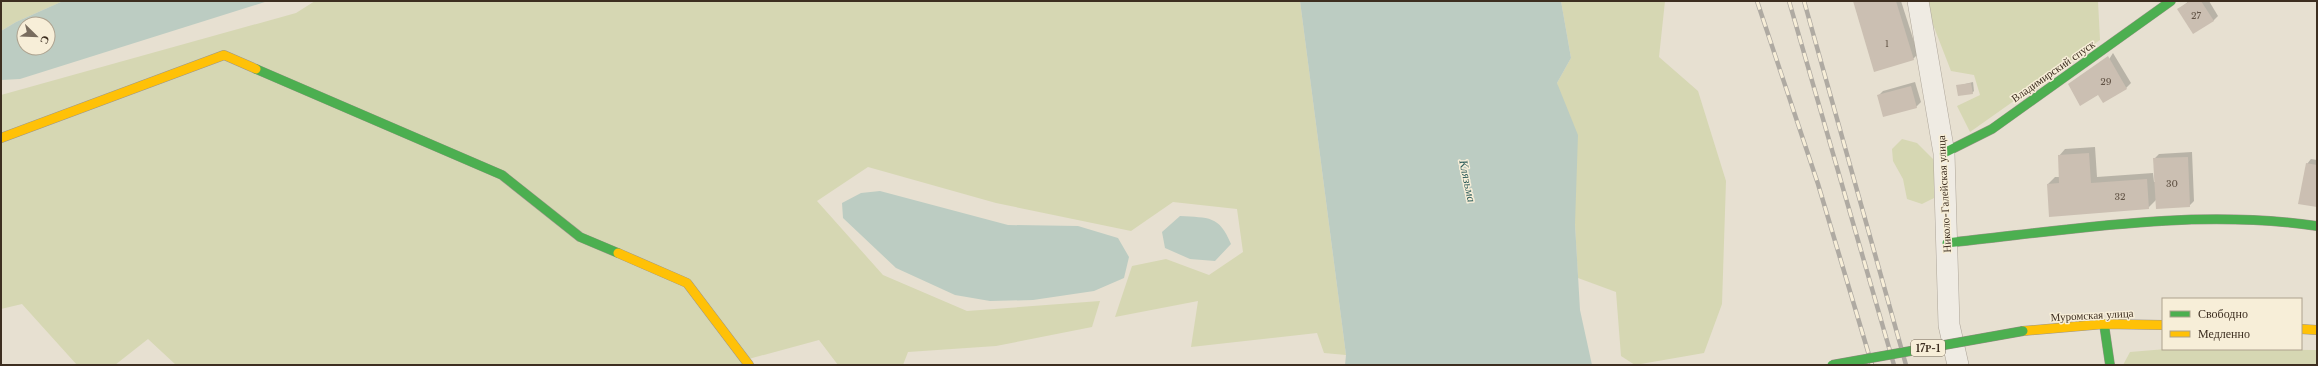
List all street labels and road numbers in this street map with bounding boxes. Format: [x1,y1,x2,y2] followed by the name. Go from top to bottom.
[2008,36,2098,105] street label: Владимирский спуск
[1934,135,1954,253] street label: Николо-Галейская улица
[2050,306,2134,324] street label: Муромская улица
[1911,340,1945,356] road number: 17Р-1

